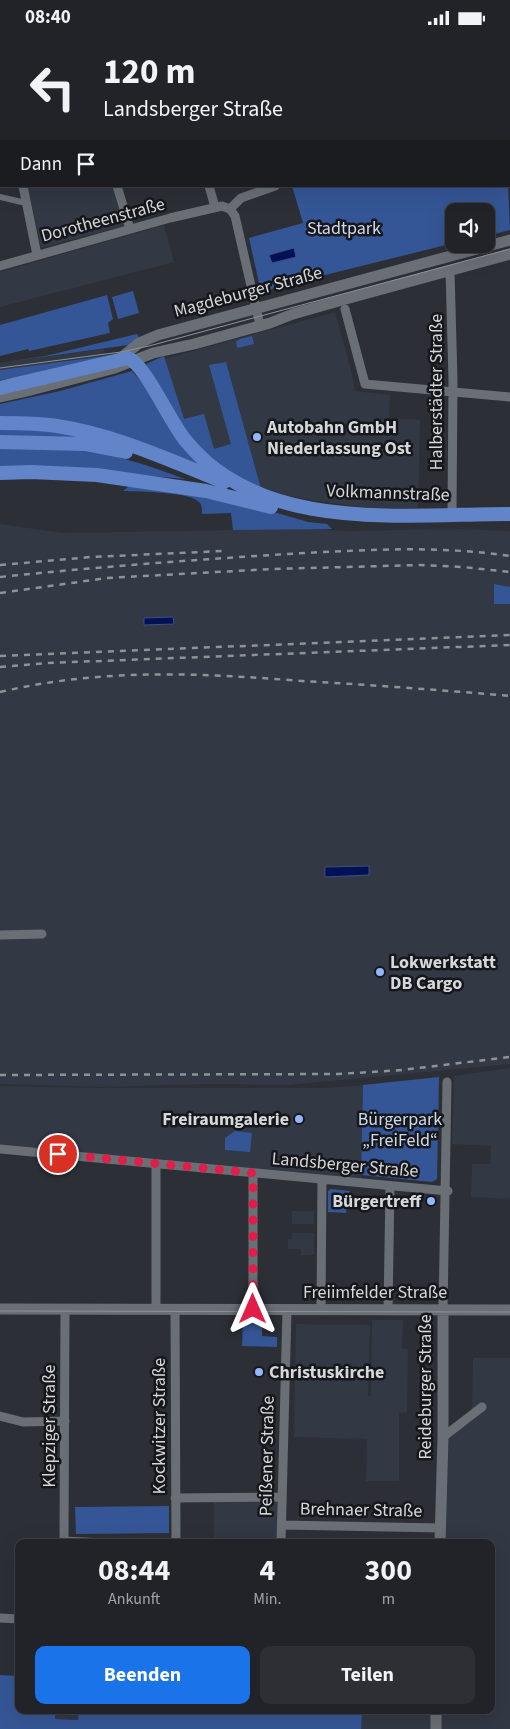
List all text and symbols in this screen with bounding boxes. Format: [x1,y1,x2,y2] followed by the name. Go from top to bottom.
[25,4,71,31] text: 08:40
[103,47,195,97] text: 120 m
[20,55,85,120] icon: left
[103,93,283,125] text: Landsberger Straße
[72,150,100,178] icon: arrive
[20,151,62,178] text: Dann
[38,191,168,249] street label: Dorotheenstraße
[445,203,495,253] map controls
[445,203,495,253] button: sound
[307,216,381,241] park label: Stadtpark
[171,260,325,324] street label: Magdeburger Straße
[424,314,449,470] street label: Halberstädter Straße
[266,415,411,461] place label: Autobahn GmbH Niederlassung Ost
[251,431,263,443] marker: Autobahn GmbH Niederlassung Ost
[326,478,450,508] street label: Volkmannstraße
[390,950,496,996] place label: Lokwerkstatt DB Cargo
[374,966,386,978] marker: Lokwerkstatt DB Cargo
[162,1107,289,1132] place label: Freiraumgalerie
[358,1107,442,1153] park label: Bürgerpark „FreiFeld“
[293,1113,305,1125] marker: Freiraumgalerie
[37,1133,79,1175] pin
[44,1140,72,1168] icon: arrive
[271,1146,419,1184] street label: Landsberger Straße
[332,1189,422,1214] place label: Bürgertreff
[425,1195,437,1207] marker: Bürgertreff
[303,1280,447,1305] street label: Freiimfelder Straße
[226,1282,278,1334] position arrow
[413,1314,438,1460] street label: Reideburger Straße
[147,1358,172,1494] street label: Kockwitzer Straße
[269,1360,384,1385] place label: Christuskirche
[37,1364,62,1487] street label: Klepziger Straße
[253,1366,265,1378] marker: Christuskirche
[253,1395,281,1516] street label: Peißener Straße
[300,1496,423,1524] street label: Brehnaer Straße
[98,1549,170,1592] text: 08:44
[259,1549,275,1592] text: 4
[365,1549,412,1592] text: 300
[108,1588,160,1610] text: Ankunft
[253,1588,282,1610] text: Min.
[382,1588,395,1610] text: m
[35,1646,250,1704] button: Beenden
[260,1646,475,1704] button: Teilen

